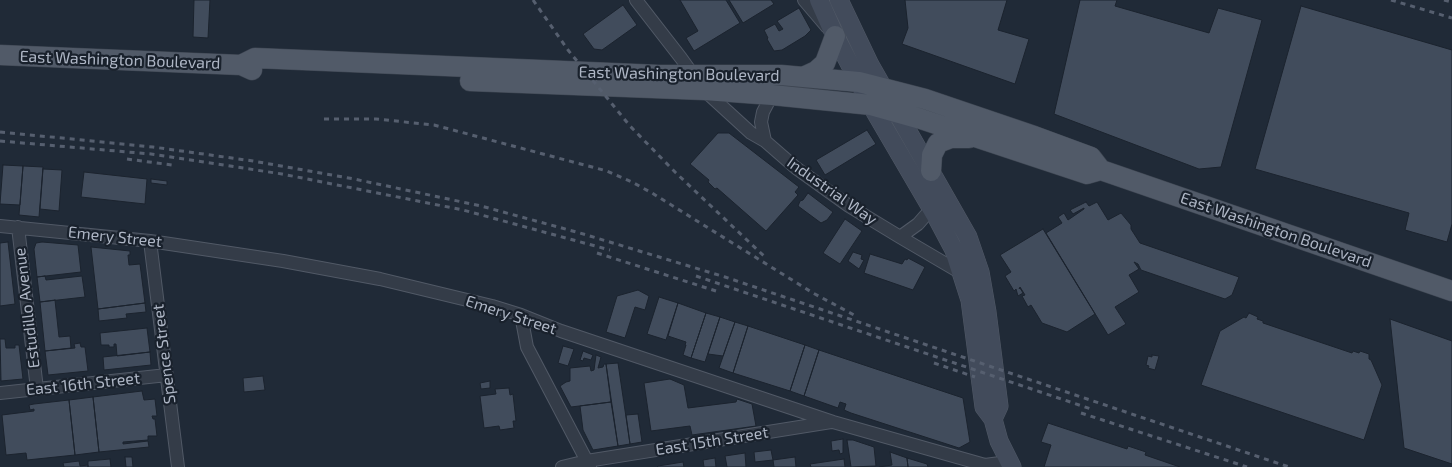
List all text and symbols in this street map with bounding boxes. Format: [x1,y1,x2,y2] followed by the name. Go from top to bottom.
[19,47,221,73] street label: East Washington Boulevard
[578,63,780,85] street label: East Washington Boulevard
[783,153,881,229] street label: Industrial Way
[1178,188,1374,272] street label: East Washington Boulevard
[67,223,163,251] street label: Emery Street
[10,247,44,369] street label: Estudillo Avenue
[463,291,559,339] street label: Emery Street
[148,303,180,405] street label: Spence Street
[25,368,141,400] street label: East 16th Street
[654,423,770,459] street label: East 15th Street

